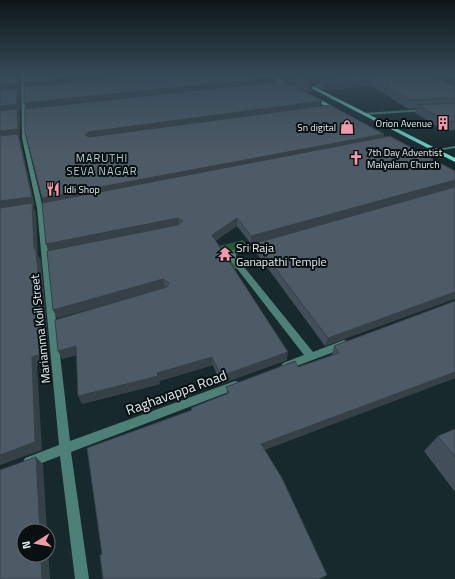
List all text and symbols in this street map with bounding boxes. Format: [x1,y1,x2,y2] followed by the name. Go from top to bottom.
[435,115,451,131] building icon: Orion Avenue
[376,116,432,131] place label: Orion Avenue
[339,119,355,135] shop icon: Sn digital
[297,120,336,135] place label: Sn digital
[367,145,443,172] place label: 7th Day Adventist Malyalam Church
[66,150,138,179] district label: MARUTHI SEVA NAGAR
[348,150,364,166] church icon: 7th Day Adventist Malyalam Church
[45,181,61,197] restaurant icon: Idli Shop
[64,182,100,197] place label: Idli Shop
[236,238,327,271] place label: Sri Raja Ganapathi Temple
[217,246,233,262] temple icon: Sri Raja Ganapathi Temple
[25,273,55,384] street label: Mariamma Koil Street
[123,364,229,420] street label: Raghavappa Road
[16,523,56,563] north arrow
[18,540,35,550] text: N

